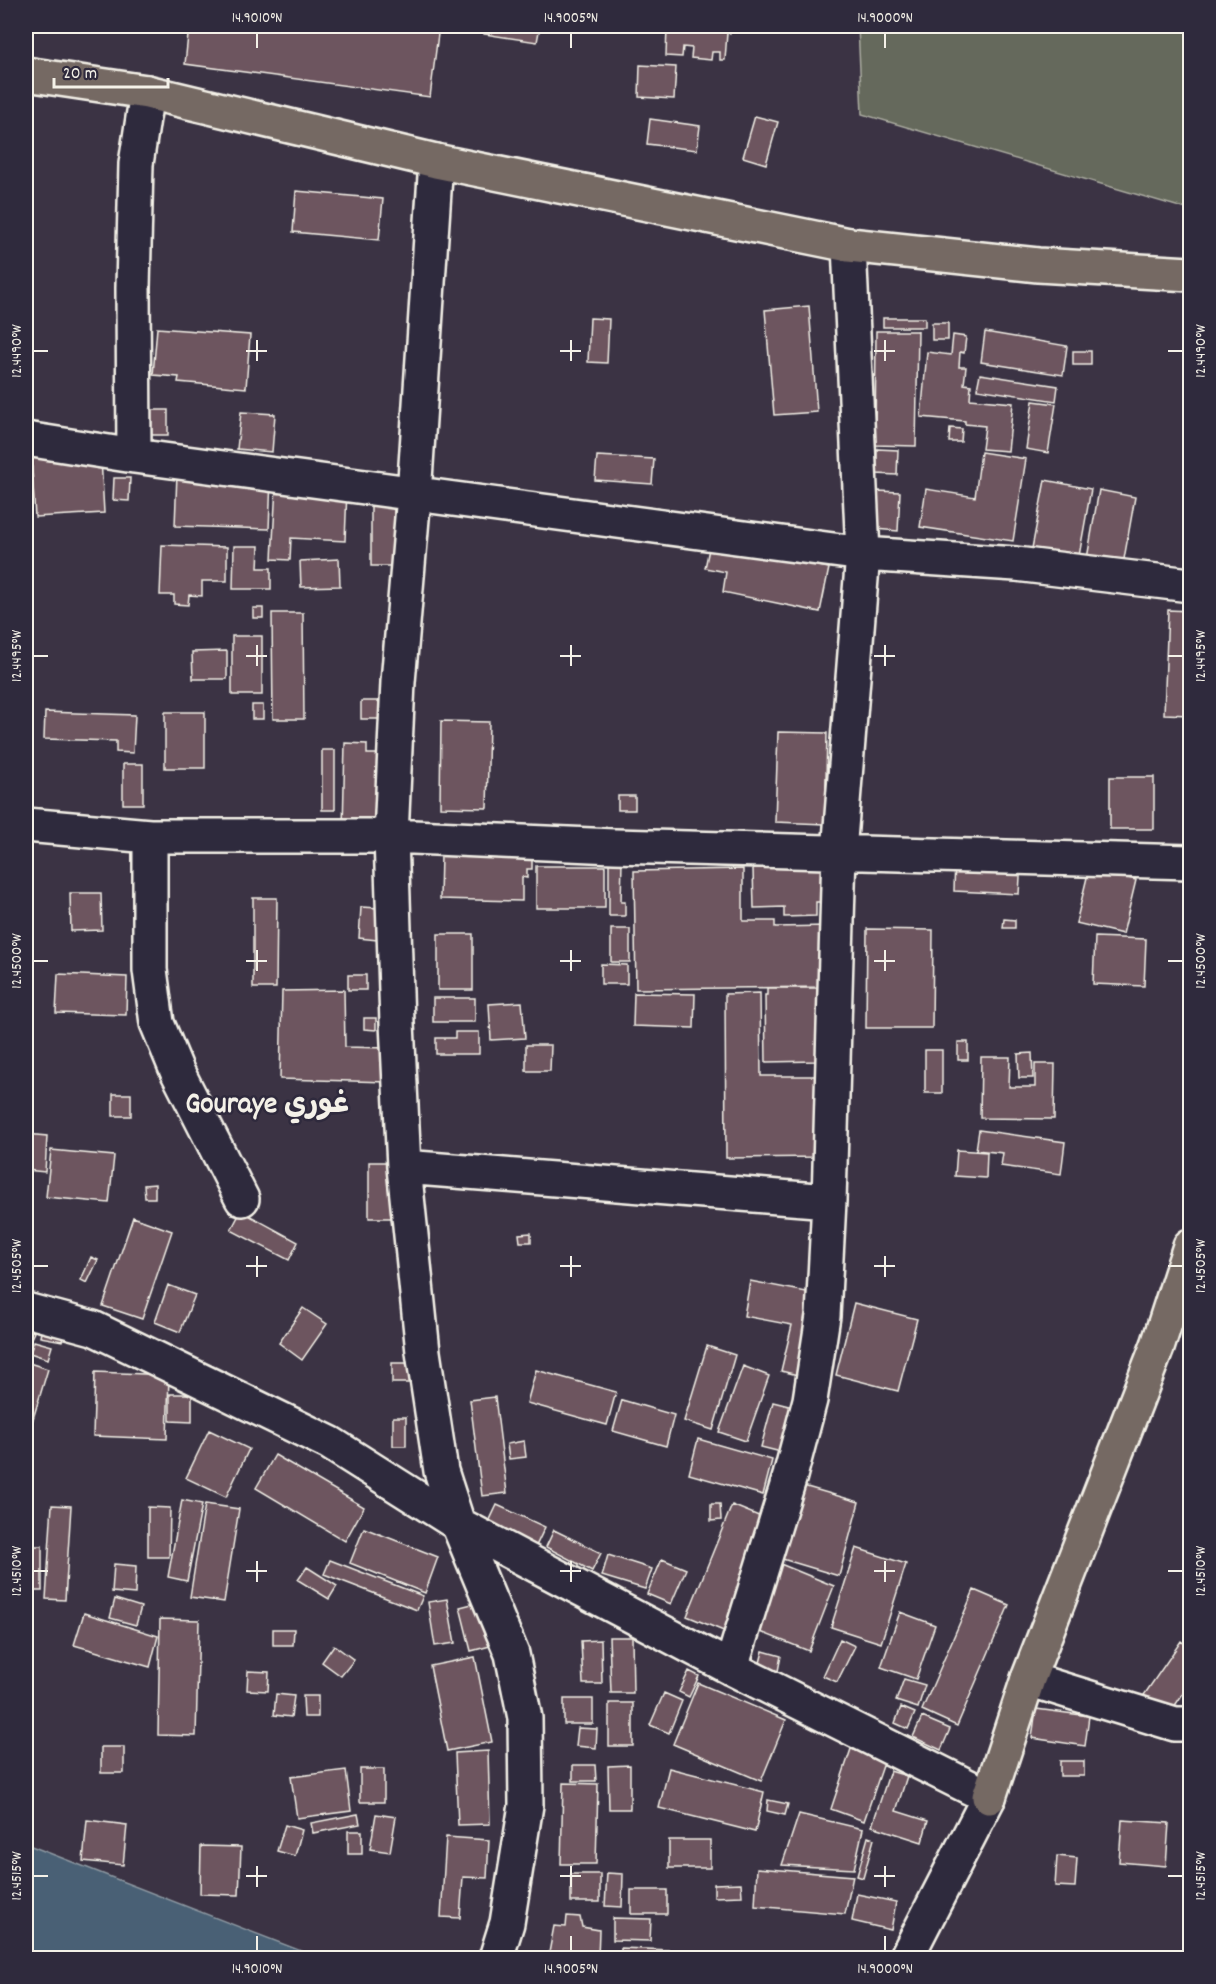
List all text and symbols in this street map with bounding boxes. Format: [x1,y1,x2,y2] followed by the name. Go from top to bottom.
[232,8,282,30] text: 14.9010°N
[544,8,598,30] text: 14.9005°N
[857,8,913,30] text: 14.9000°N
[54,51,168,89] scale bar
[63,62,97,87] text: 20 m
[7,324,29,378] text: 12.4490°W
[1191,324,1213,378] text: 12.4490°W
[7,630,29,682] text: 12.4495°W
[1191,630,1213,682] text: 12.4495°W
[7,933,29,989] text: 12.4500°W
[1191,933,1213,989] text: 12.4500°W
[185,1085,349,1128] district label: Gouraye غوري
[7,1239,29,1293] text: 12.4505°W
[1191,1239,1213,1293] text: 12.4505°W
[7,1545,29,1596] text: 12.4510°W
[1191,1545,1213,1596] text: 12.4510°W
[7,1851,29,1901] text: 12.4515°W
[1191,1851,1213,1901] text: 12.4515°W
[232,1959,282,1981] text: 14.9010°N
[544,1959,598,1981] text: 14.9005°N
[857,1959,913,1981] text: 14.9000°N

